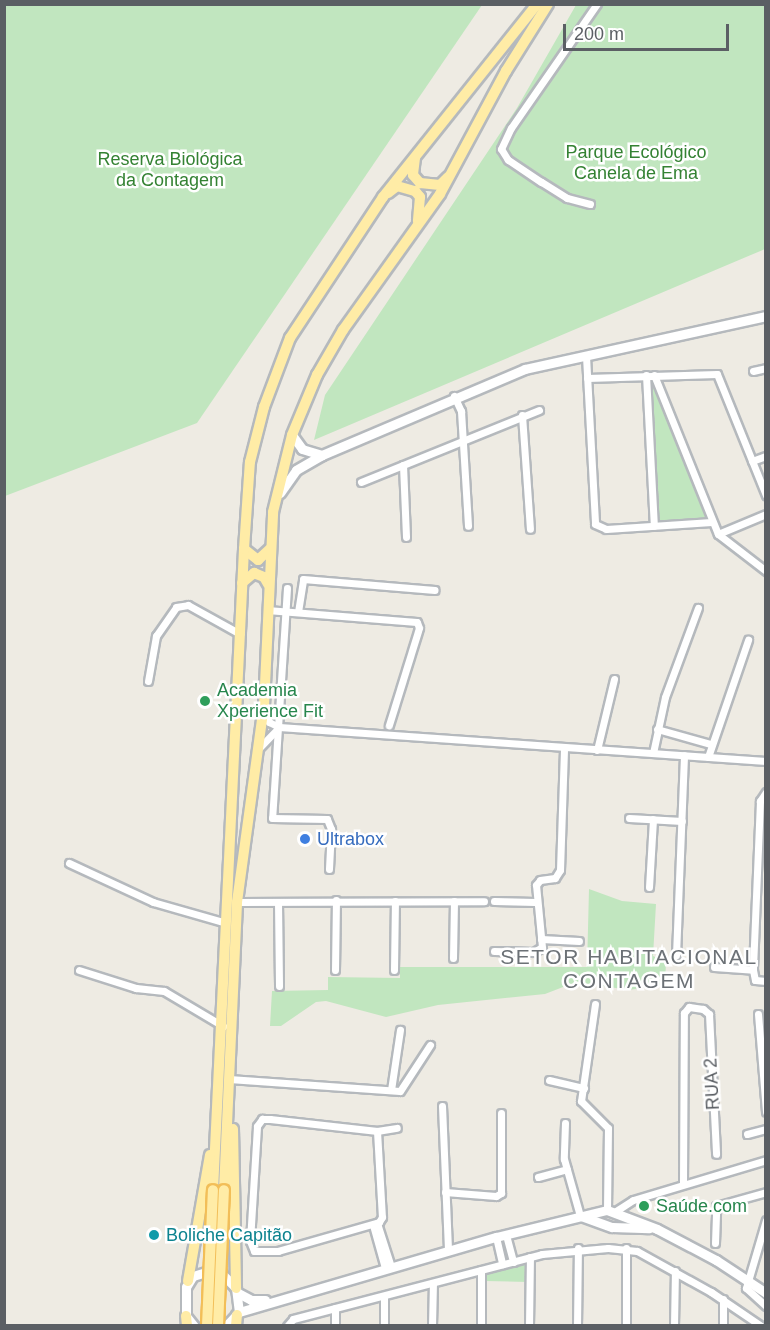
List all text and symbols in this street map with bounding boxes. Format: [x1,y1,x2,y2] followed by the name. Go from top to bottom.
[566,12,732,50] scale bar
[574,24,624,44] text: 200 m
[565,142,707,184] park label: Parque Ecológico Canela de Ema
[97,149,243,192] park label: Reserva Biológica da Contagem
[217,680,323,722] place label: Academia Xperience Fit
[198,694,212,708] marker: Academia Xperience Fit
[317,828,384,850] place label: Ultrabox
[298,832,312,846] marker: Ultrabox
[500,944,758,994] district label: SETOR HABITACIONAL CONTAGEM
[700,1057,724,1111] street label: RUA 2
[656,1195,747,1217] place label: Saúde.com
[637,1199,651,1213] marker: Saúde.com
[166,1224,292,1246] place label: Boliche Capitão
[147,1228,161,1242] marker: Boliche Capitão

